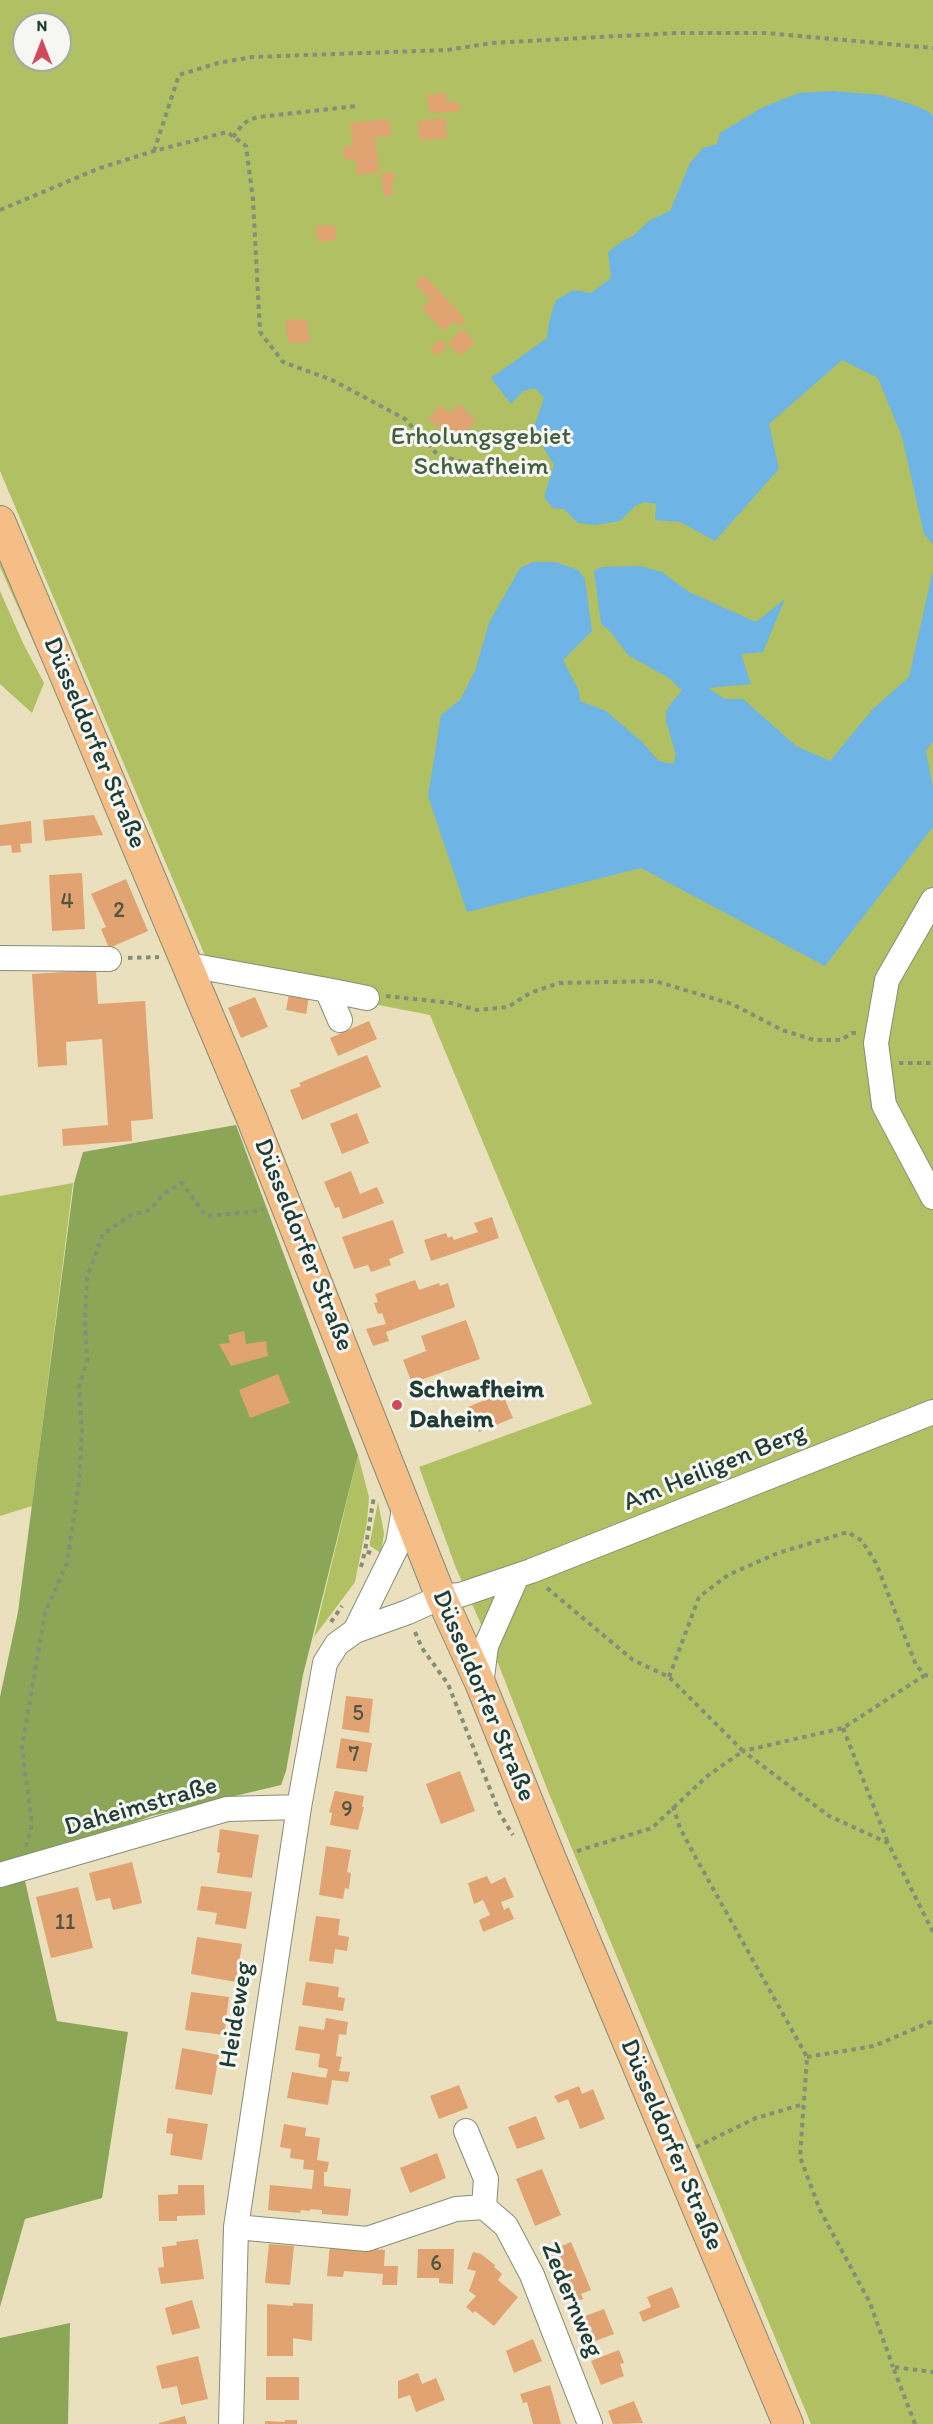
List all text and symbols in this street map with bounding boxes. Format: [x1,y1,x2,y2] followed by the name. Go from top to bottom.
[12,12,72,72] north arrow
[37,16,47,35] text: N
[391,421,571,482] park label: Erholungsgebiet Schwafheim
[35,633,153,853] street label: Düsseldorfer Straße
[60,889,74,915] house number: 4
[113,898,125,924] house number: 2
[246,1134,360,1356] street label: Düsseldorfer Straße
[409,1374,544,1436] place label: Schwafheim Daheim
[390,1398,404,1412] marker: Schwafheim Daheim
[619,1417,811,1519] street label: Am Heiligen Berg
[424,1586,542,1806] street label: Düsseldorfer Straße
[352,1701,364,1727] house number: 5
[349,1742,359,1768] house number: 7
[61,1770,221,1844] street label: Daheimstraße
[341,1797,353,1823] house number: 9
[55,1910,75,1936] house number: 11
[213,1960,261,2070] street label: Heideweg
[612,2035,730,2255] street label: Düsseldorfer Straße
[533,2238,609,2362] street label: Zedernweg
[430,2251,442,2277] house number: 6

